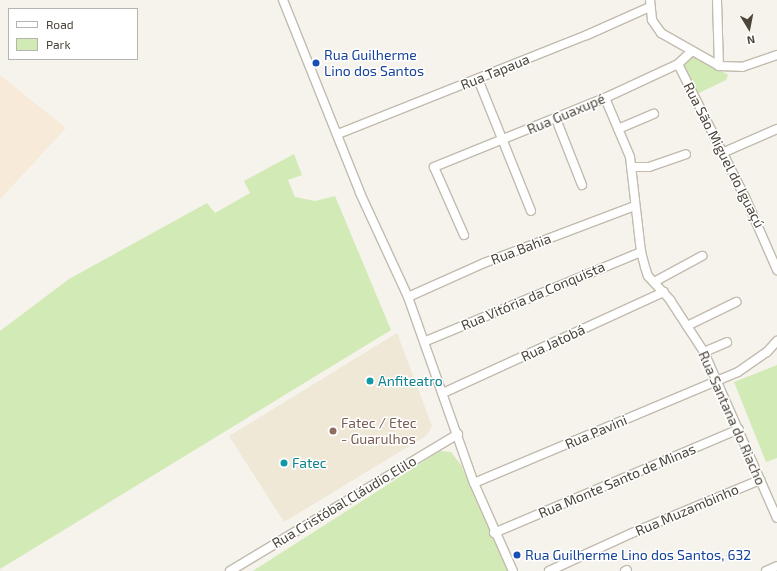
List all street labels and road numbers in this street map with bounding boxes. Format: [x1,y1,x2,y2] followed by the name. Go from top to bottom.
[458,50,532,94] street label: Rua Tapaua
[680,79,768,231] street label: Rua São Miguel do Iguaçú
[525,90,607,138] street label: Rua Guaxupé
[489,230,553,268] street label: Rua Bahia
[458,258,608,334] street label: Rua Vitória da Conquista
[518,321,588,365] street label: Rua Jatobá
[695,348,769,488] street label: Rua Santana do Riacho
[562,411,630,453] street label: Rua Pavini
[536,440,698,522] street label: Rua Monte Santo de Minas
[269,452,419,552] street label: Rua Cristóbal Cláudio Elilo
[633,481,741,539] street label: Rua Muzambinho

